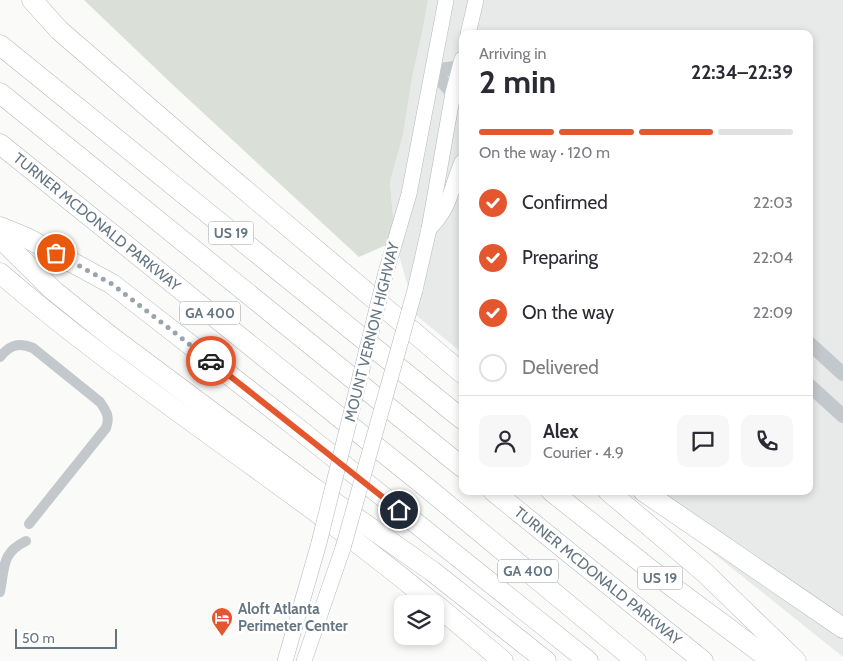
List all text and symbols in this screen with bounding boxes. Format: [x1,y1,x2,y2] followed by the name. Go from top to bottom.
[479,44,546,63] text: Arriving in
[691,61,793,84] text: 22:34–22:39
[479,62,556,101] text: 2 min
[479,143,610,162] text: On the way · 120 m
[10,149,185,295] street label: TURNER MCDONALD PARKWAY
[479,189,507,217] icon: check
[522,191,608,214] text: Confirmed
[753,193,793,212] text: 22:03
[208,222,254,244] road number: US 19
[35,232,77,274] pin
[42,239,70,267] icon: bag
[341,240,403,424] street label: MOUNT VERNON HIGHWAY
[479,244,507,272] icon: check
[522,246,598,269] text: Preparing
[752,248,793,267] text: 22:04
[479,299,507,327] icon: check
[522,301,614,324] text: On the way
[180,302,240,324] road number: GA 400
[753,303,793,322] text: 22:09
[186,336,236,386] courier
[197,347,225,375] icon: car
[522,356,599,379] text: Delivered
[479,415,531,467] button: person
[677,415,729,467] button: chat
[741,415,793,467] button: phone
[543,420,579,443] text: Alex
[543,443,624,462] text: Courier · 4.9
[378,489,420,531] pin
[385,496,413,524] icon: home
[511,503,686,649] street label: TURNER MCDONALD PARKWAY
[498,560,558,582] road number: GA 400
[638,566,682,590] road number: US 19
[394,595,444,645] map controls
[394,595,444,645] button: layers
[238,600,348,635] place label: Aloft Atlanta Perimeter Center
[210,606,234,637] hotel icon: Aloft Atlanta Perimeter Center
[15,626,118,649] scale bar
[22,629,55,647] text: 50 m

